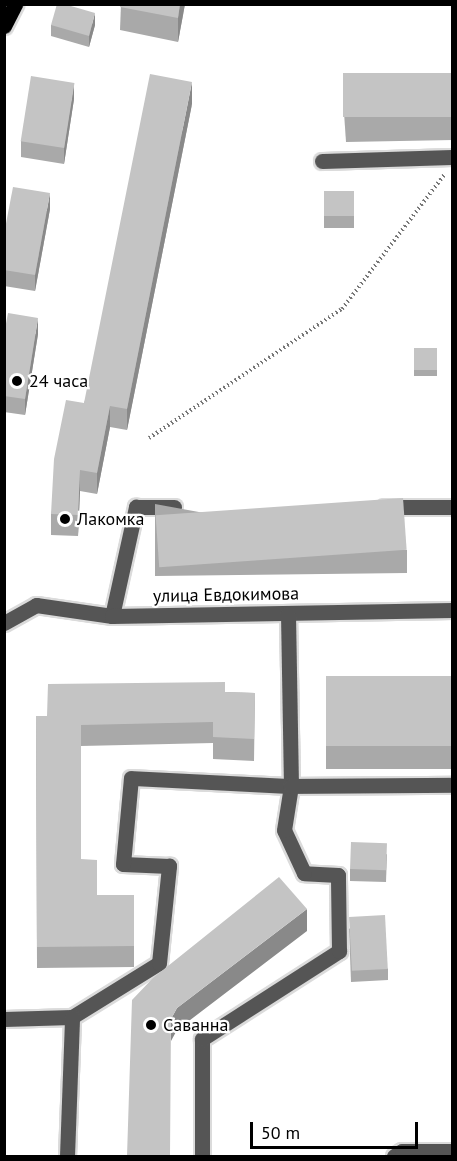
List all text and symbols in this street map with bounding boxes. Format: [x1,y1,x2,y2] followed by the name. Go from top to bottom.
[29,370,88,392] place label: 24 часа
[10,374,24,388] marker: 24 часа
[77,508,144,530] place label: Лакомка
[58,512,72,526] marker: Лакомка
[153,583,299,607] street label: улица Евдокимова
[163,1014,228,1036] place label: Саванна
[144,1018,158,1032] marker: Саванна
[253,1110,421,1148] scale bar
[261,1121,300,1144] text: 50 m

